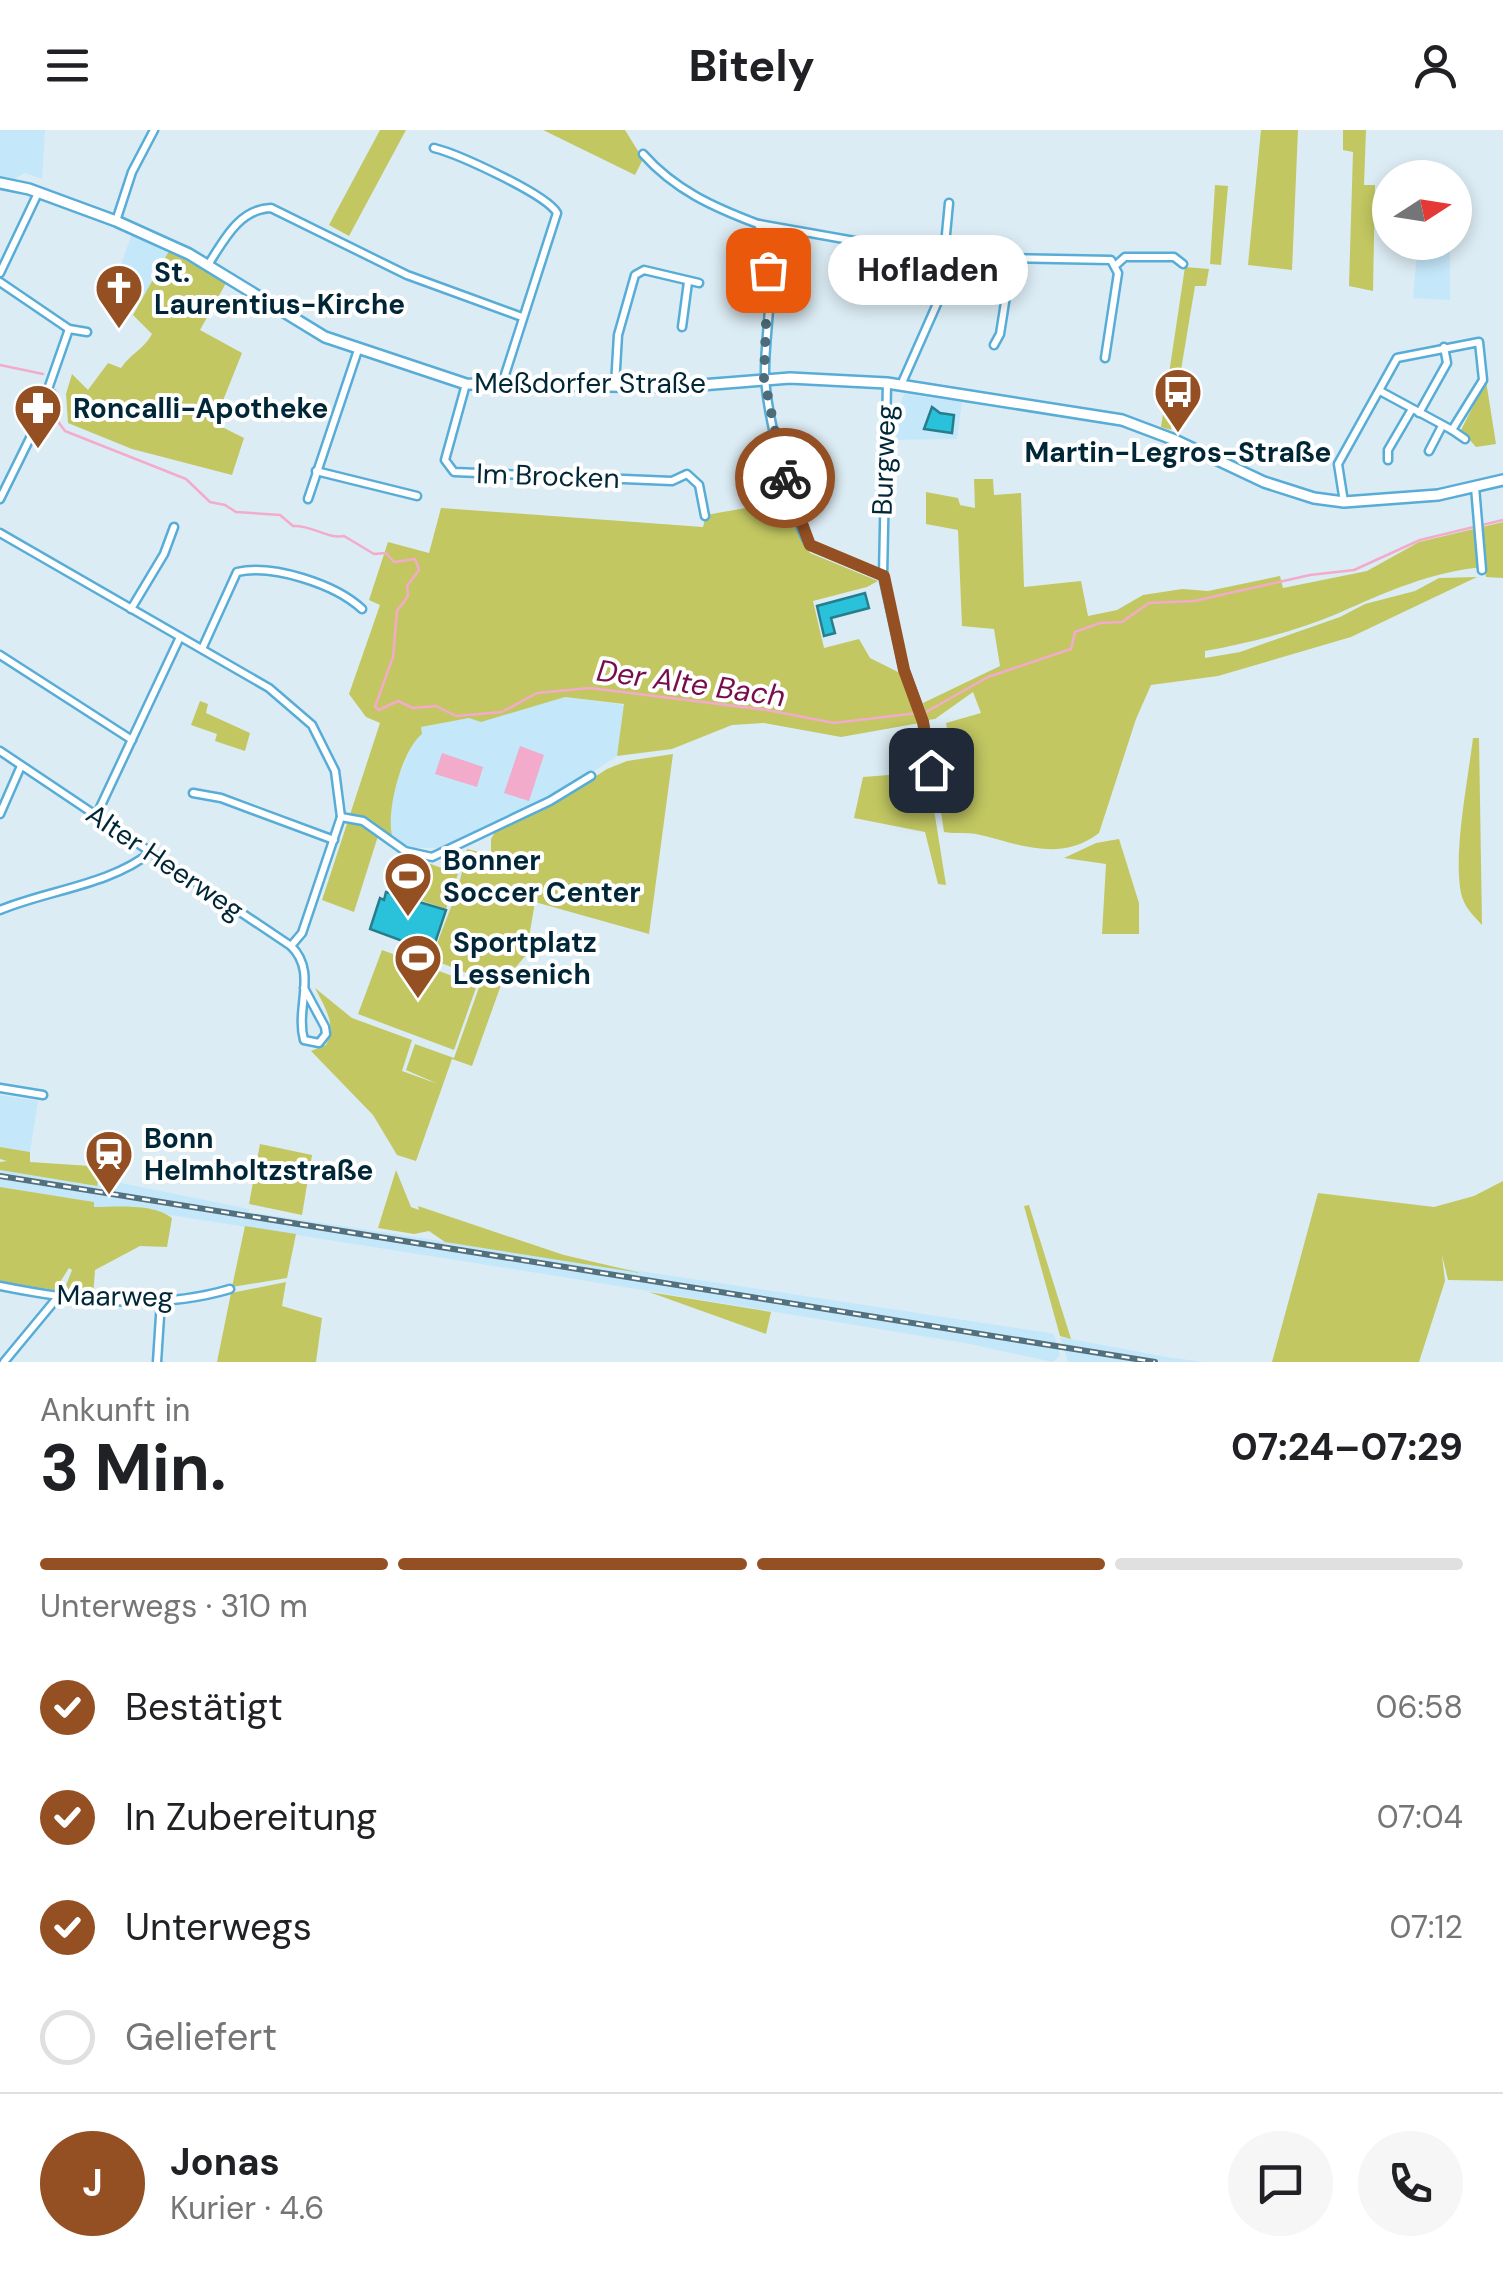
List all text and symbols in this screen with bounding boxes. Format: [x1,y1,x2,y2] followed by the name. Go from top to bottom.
[688,36,815,95] text: Bitely
[40,38,95,93] icon: menu
[1408,38,1463,93] icon: person
[1372,160,1472,260] north arrow
[1372,160,1472,260] map controls
[726,228,811,313] pin
[828,235,1028,305] callout: Hofladen
[741,243,796,298] icon: bag
[857,249,999,291] text: Hofladen
[154,254,405,323] place label: St. Laurentius-Kirche
[93,262,145,330] church icon: St. Laurentius-Kirche
[474,365,706,402] street label: Meßdorfer Straße
[1152,366,1204,434] bus stop icon: Martin-Legros-Straße
[12,382,64,450] pharmacy icon: Roncalli-Apotheke
[73,390,328,427] place label: Roncalli-Apotheke
[864,404,904,516] street label: Burgweg
[735,428,835,528] courier
[1025,434,1331,471] place label: Martin-Legros-Straße
[758,451,813,506] icon: bike
[476,455,620,497] street label: Im Brocken
[594,650,788,716] water label: Der Alte Bach
[889,728,974,813] pin
[904,743,959,798] icon: home
[79,796,251,928] street label: Alter Heerweg
[443,842,641,911] place label: Bonner Soccer Center
[382,850,434,918] sports icon: Bonner Soccer Center
[453,924,597,993] place label: Sportplatz Lessenich
[392,932,444,1000] sports icon: Sportplatz Lessenich
[144,1120,373,1189] place label: Bonn Helmholtzstraße
[83,1128,135,1196] station icon: Bonn Helmholtzstraße
[56,1276,174,1316] street label: Maarweg
[40,1389,190,1431] text: Ankunft in
[1231,1422,1463,1472] text: 07:24–07:29
[40,1426,226,1510] text: 3 Min.
[40,1585,308,1627] text: Unterwegs · 310 m
[40,1680,95,1735] icon: check
[125,1682,283,1732] text: Bestätigt
[1376,1686,1463,1728] text: 06:58
[40,1790,95,1845] icon: check
[125,1792,377,1842] text: In Zubereitung
[1377,1796,1463,1838] text: 07:04
[40,1900,95,1955] icon: check
[125,1902,312,1952] text: Unterwegs
[1390,1906,1463,1948] text: 07:12
[125,2012,277,2062] text: Geliefert
[1228,2131,1333,2236] button: chat
[1358,2131,1463,2236] button: phone
[170,2137,280,2187] text: Jonas
[82,2158,103,2208] text: J
[170,2187,324,2229] text: Kurier · 4.6

